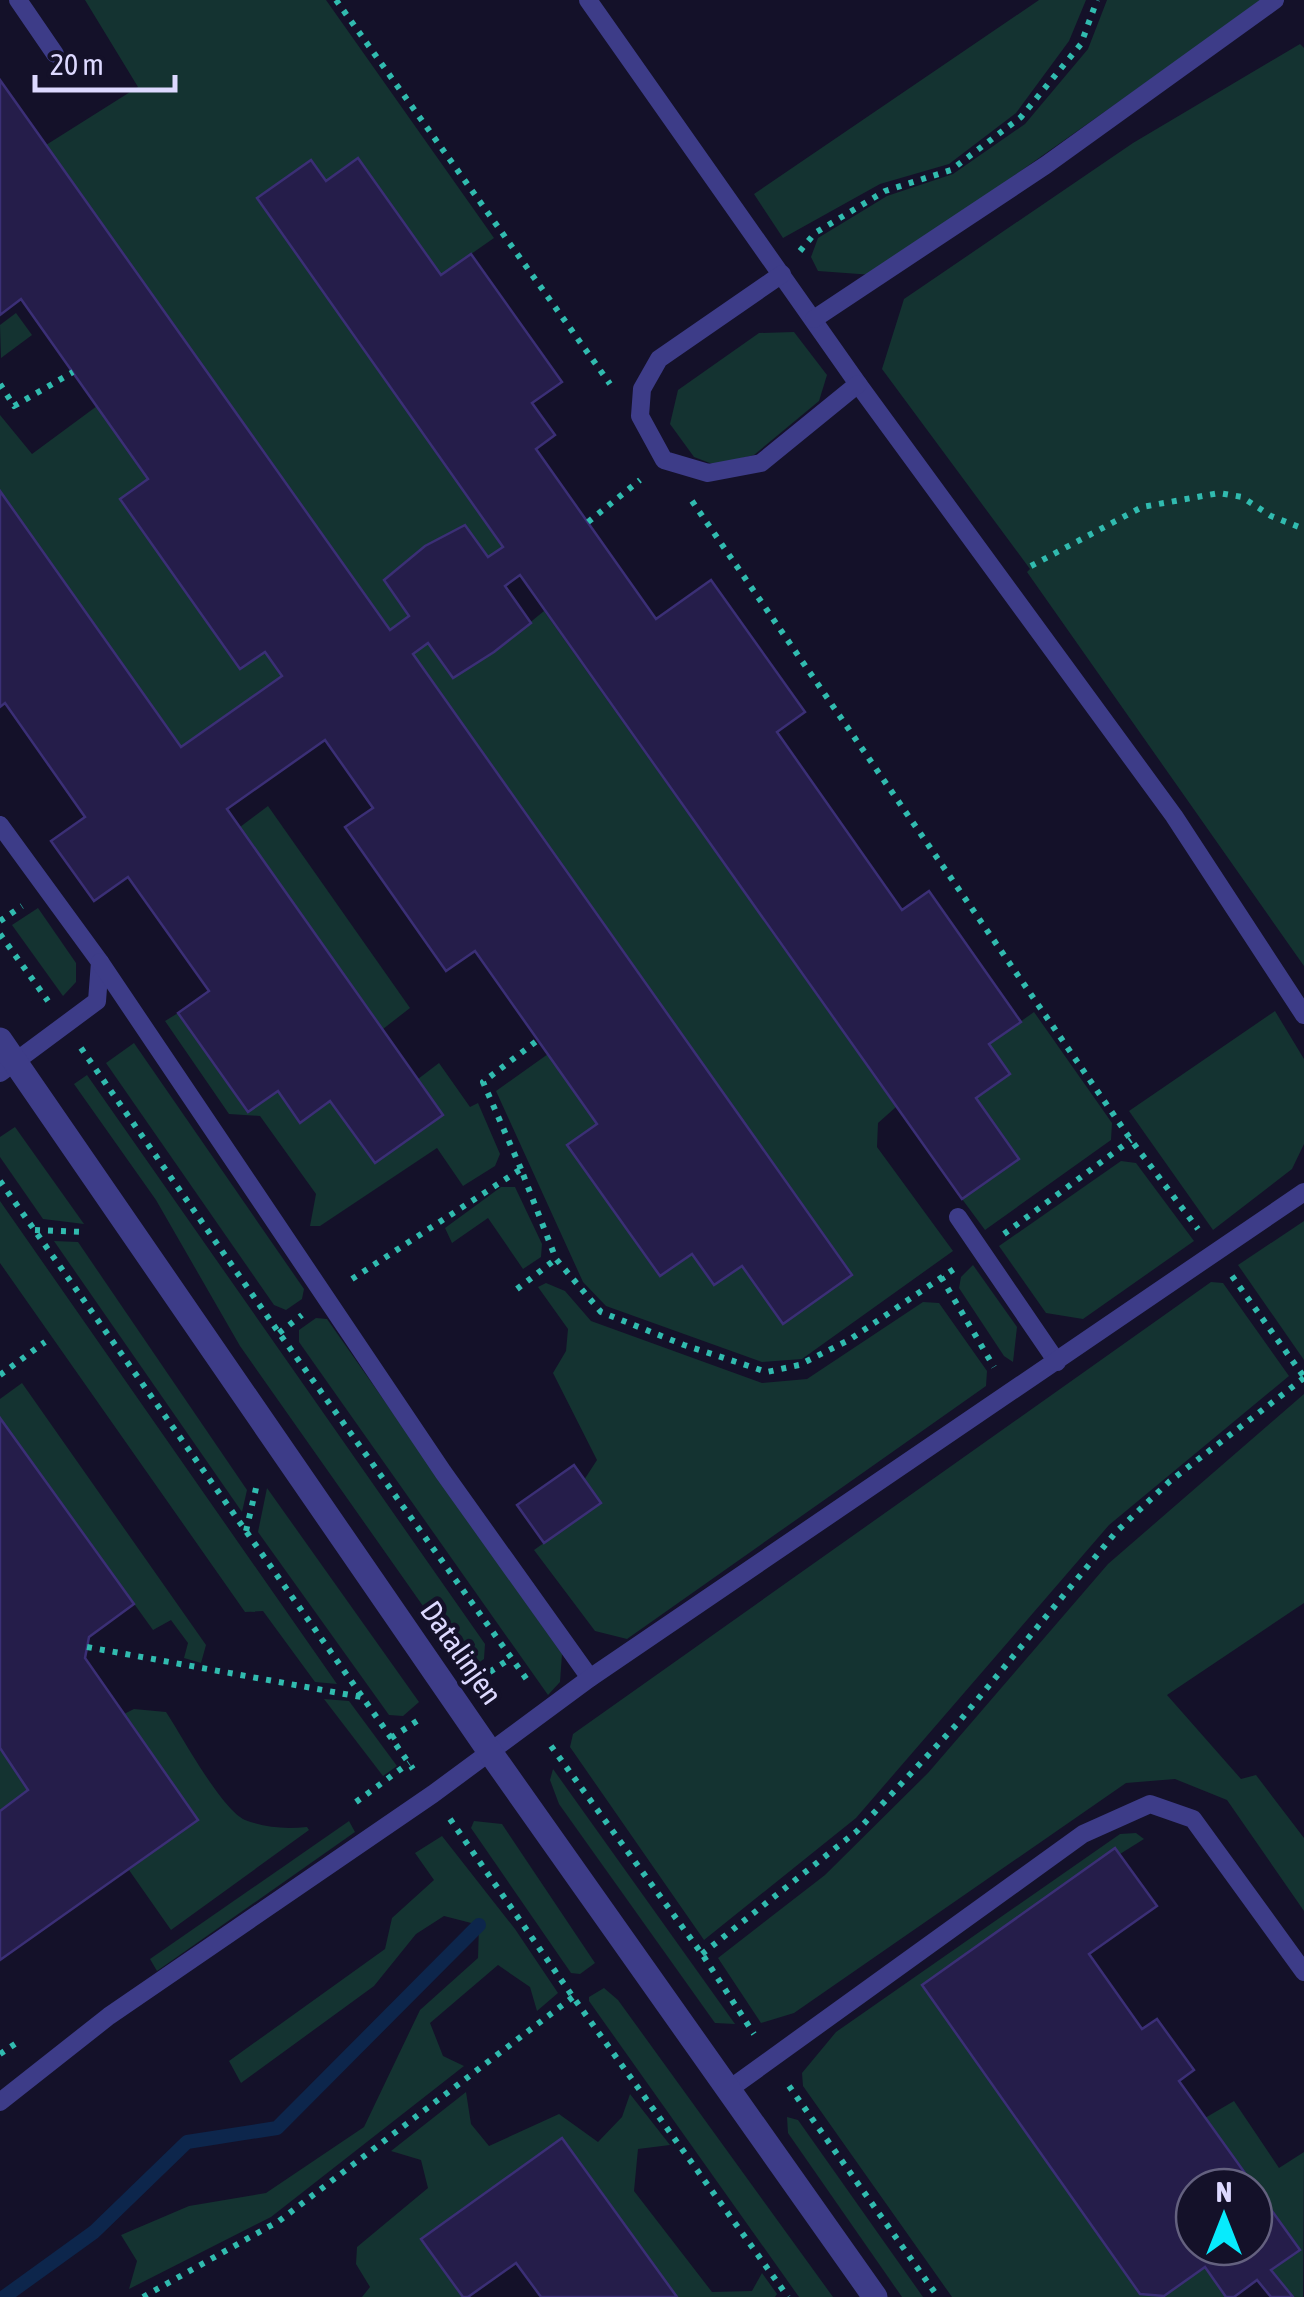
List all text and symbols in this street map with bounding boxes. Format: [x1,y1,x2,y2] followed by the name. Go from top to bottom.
[35,30,175,92] scale bar
[50,47,104,81] text: 20 m
[414,1594,510,1710] street label: Datalinjen
[1174,2167,1274,2267] north arrow
[1216,2176,1232,2208] text: N

